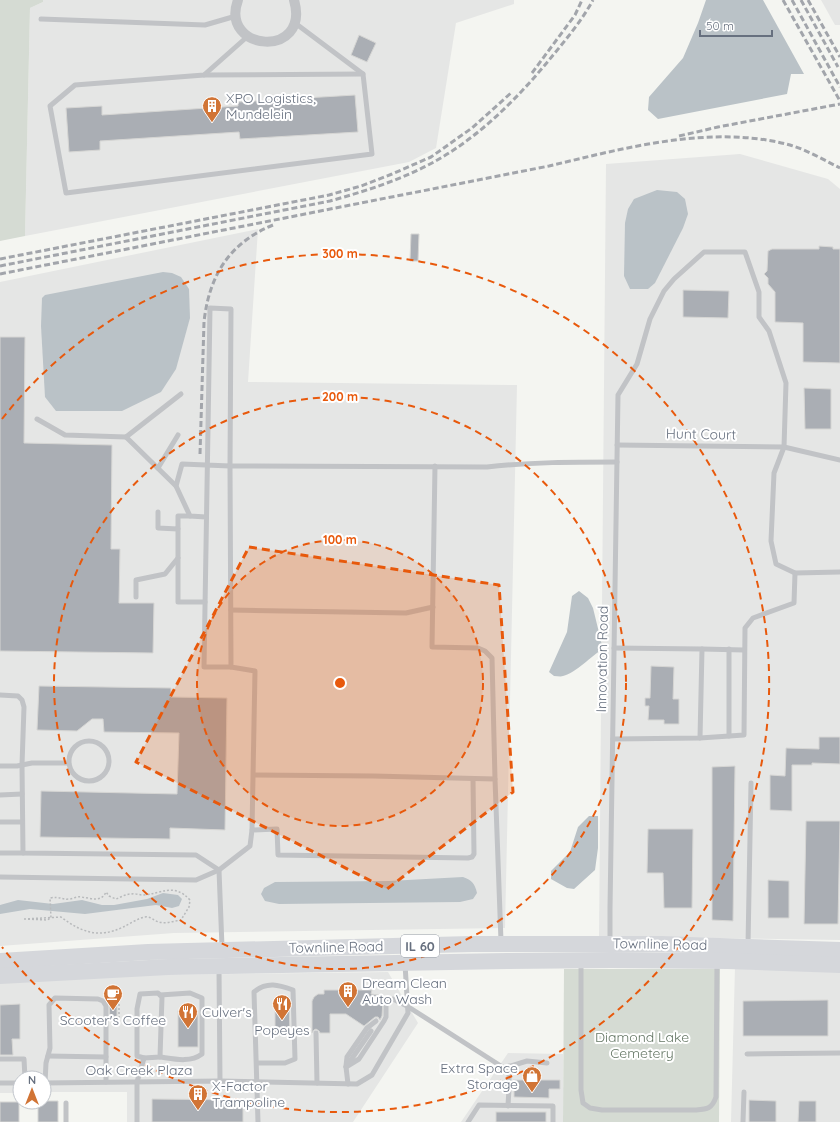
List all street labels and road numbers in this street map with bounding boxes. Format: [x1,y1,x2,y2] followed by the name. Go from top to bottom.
[666,424,737,444] street label: Hunt Court
[592,605,612,713] street label: Innovation Road
[613,934,707,954] street label: Townline Road
[401,935,439,957] road number: IL 60
[289,937,383,957] street label: Townline Road
[85,1061,193,1079] street label: Oak Creek Plaza

